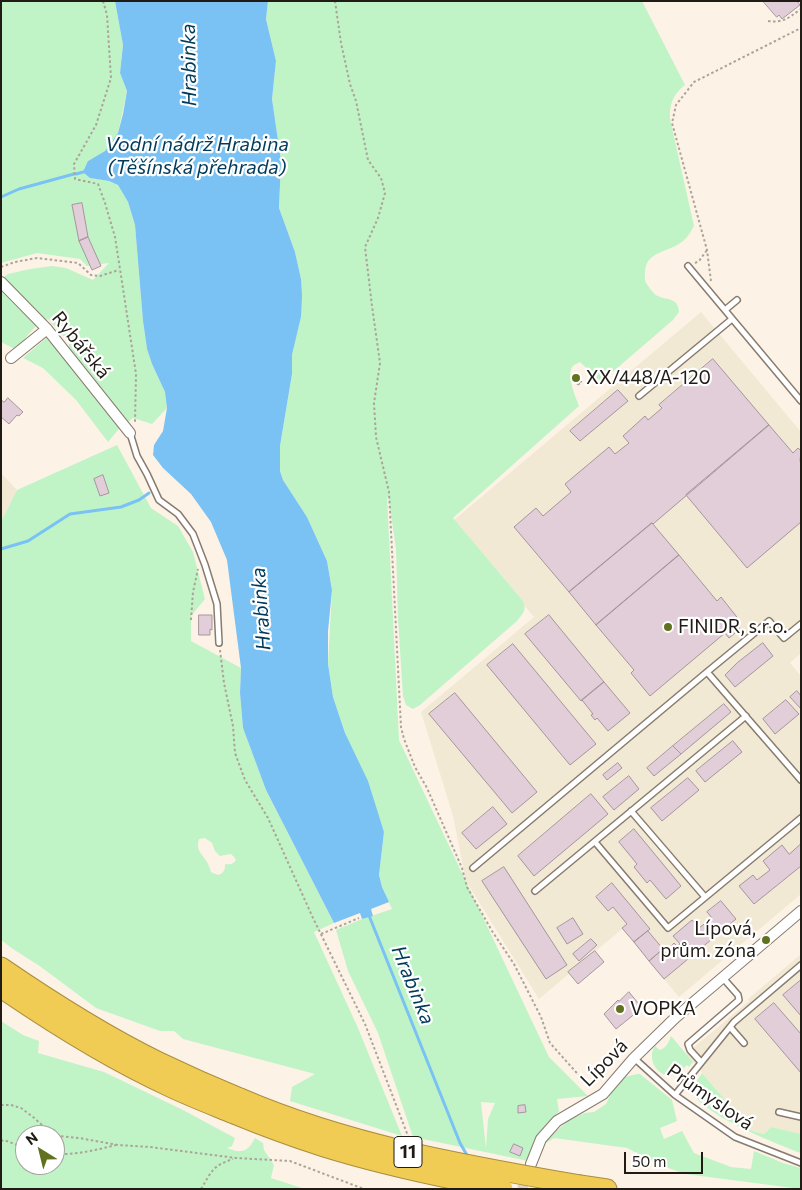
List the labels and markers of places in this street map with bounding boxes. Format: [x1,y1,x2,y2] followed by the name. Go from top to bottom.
[586,367,711,389] place label: XX/448/A-120
[570,372,582,384] marker: XX/448/A-120
[678,616,788,638] place label: FINIDR, s.r.o.
[662,621,674,633] marker: FINIDR, s.r.o.
[660,918,756,962] place label: Lípová, prům. zóna
[760,934,772,946] marker: Lípová, prům. zóna
[630,998,696,1020] place label: VOPKA
[614,1003,626,1015] marker: VOPKA

